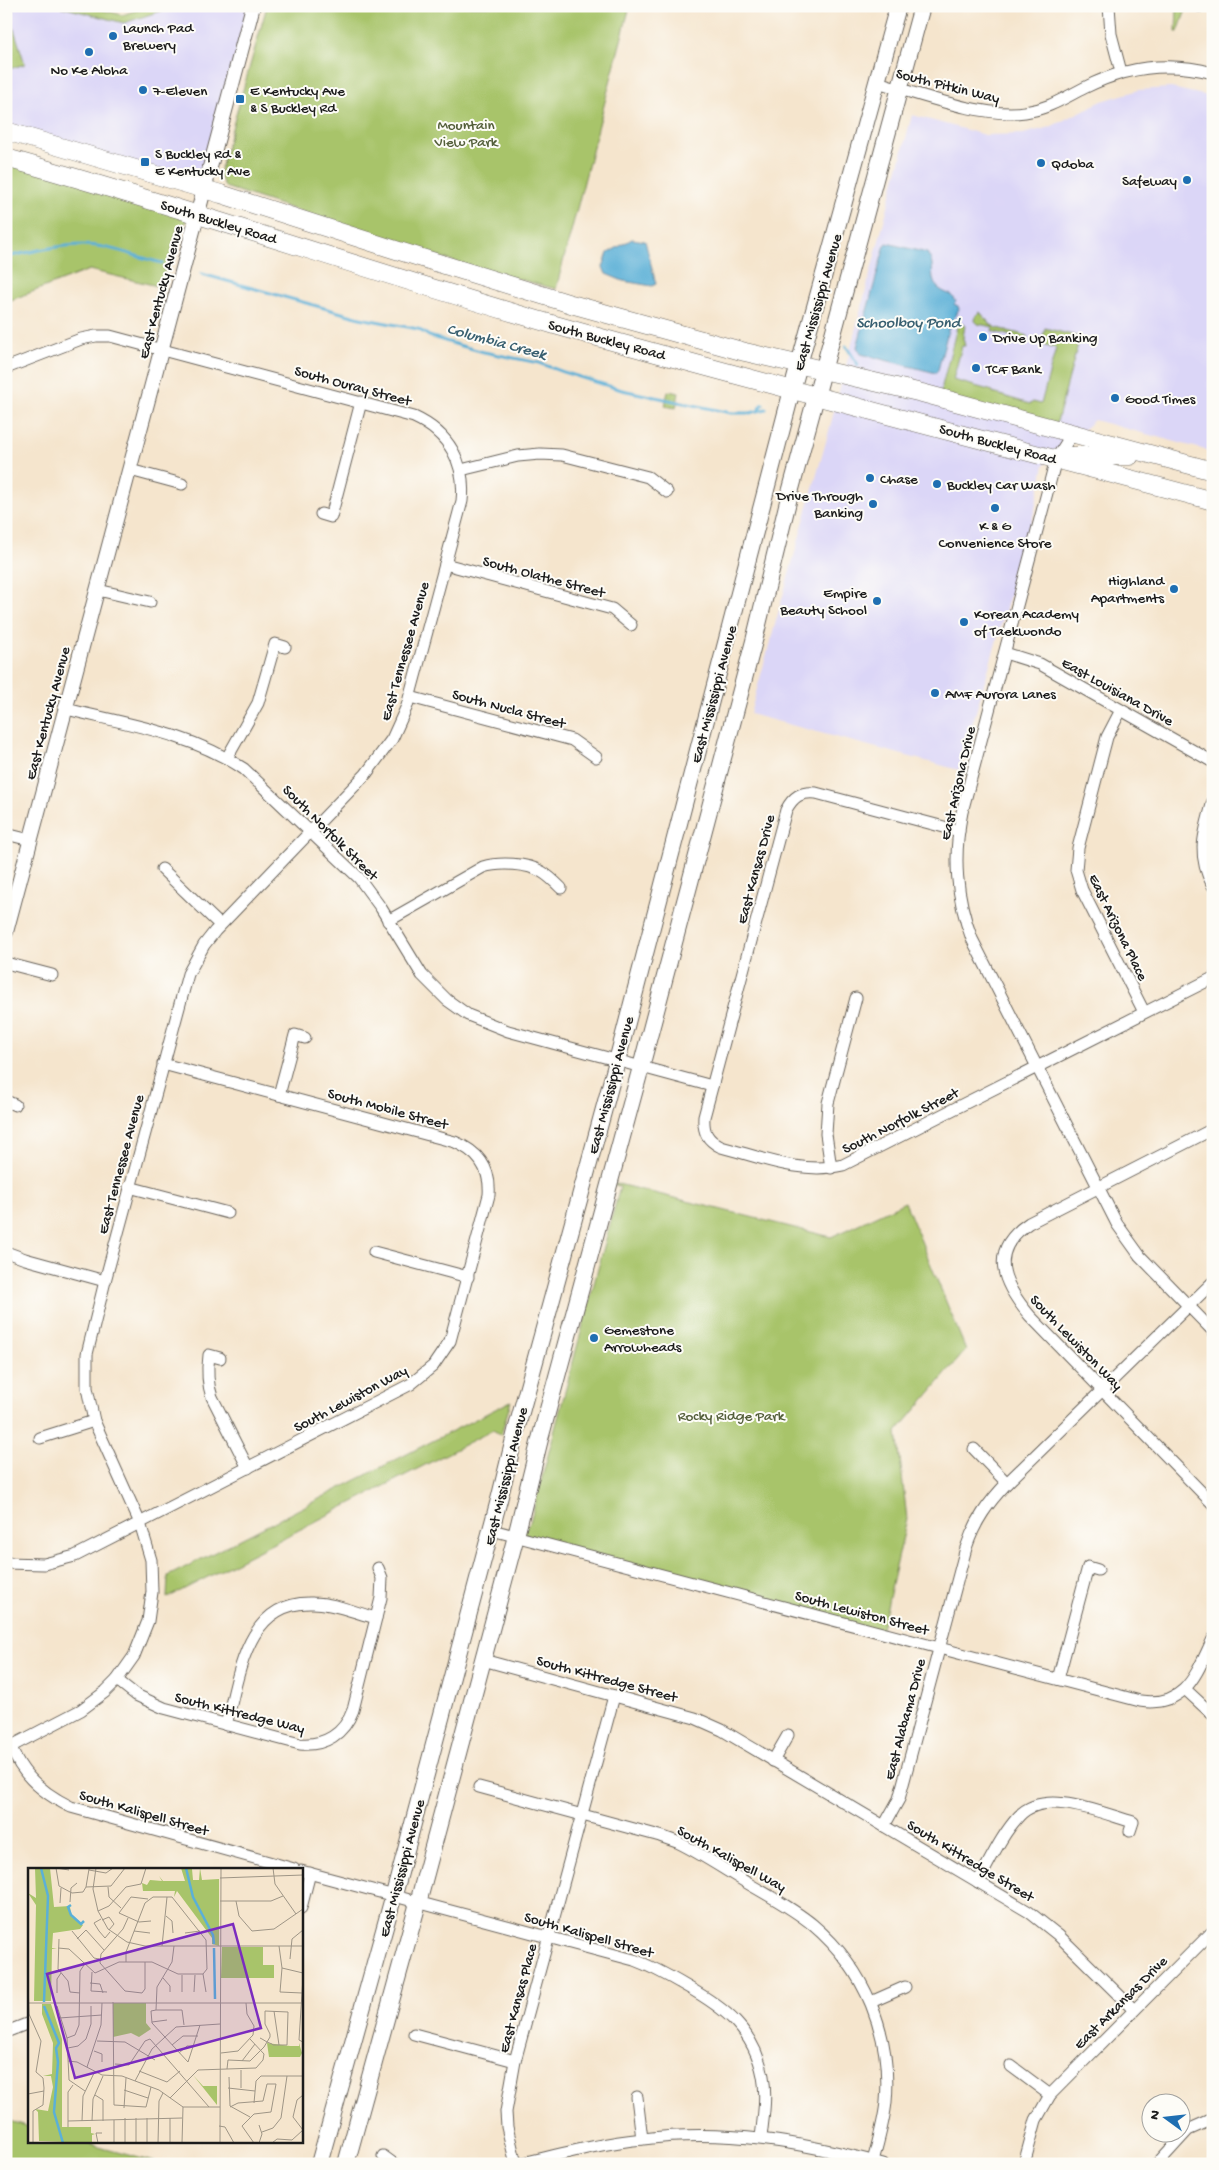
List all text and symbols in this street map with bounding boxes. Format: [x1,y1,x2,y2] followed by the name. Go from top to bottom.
[122,20,194,55] place label: Launch Pad Brewery
[107,30,119,42] marker: Launch Pad Brewery
[83,46,95,58] marker: No Ke Aloha
[50,62,128,80] place label: No Ke Aloha
[894,65,1002,109] street label: South Pitkin Way
[152,83,207,101] place label: 7-Eleven
[250,83,345,118] place label: E Kentucky Ave & S Buckley Rd
[137,84,149,96] marker: 7-Eleven
[234,93,246,105] marker: E Kentucky Ave & S Buckley Rd
[433,117,499,152] park label: Mountain View Park
[155,146,250,181] place label: S Buckley Rd & E Kentucky Ave
[139,156,151,168] marker: S Buckley Rd & E Kentucky Ave
[1051,156,1095,174] place label: Qdoba
[1035,157,1047,169] marker: Qdoba
[1122,173,1178,191] place label: Safeway
[1181,174,1193,186] marker: Safeway
[158,197,280,250] street label: South Buckley Road
[136,224,188,361] street label: East Kentucky Avenue
[791,232,847,373] street label: East Mississippi Avenue
[856,315,962,334] water label: Schoolboy Pond
[546,317,668,366] street label: South Buckley Road
[444,321,550,366] water label: Columbia Creek
[992,330,1098,348] place label: Drive Up Banking
[977,331,989,343] marker: Drive Up Banking
[985,361,1042,379] place label: TCF Bank
[970,362,982,374] marker: TCF Bank
[292,363,415,412] street label: South Ouray Street
[1125,391,1196,409] place label: Good Times
[1109,392,1121,404] marker: Good Times
[937,421,1059,470] street label: South Buckley Road
[880,471,918,489] place label: Chase
[864,472,876,484] marker: Chase
[946,477,1055,495] place label: Buckley Car Wash
[931,478,943,490] marker: Buckley Car Wash
[775,488,863,523] place label: Drive Through Banking
[867,498,879,510] marker: Drive Through Banking
[989,502,1001,514] marker: K & G Convenience Store
[939,518,1052,553] place label: K & G Convenience Store
[480,553,608,603] street label: South Olathe Street
[1091,573,1165,608] place label: Highland Apartments
[377,580,434,723] street label: East Tennessee Avenue
[1168,583,1180,595] marker: Highland Apartments
[779,585,867,620] place label: Empire Beauty School
[871,595,883,607] marker: Empire Beauty School
[974,606,1080,641] place label: Korean Academy of Taekwondo
[958,616,970,628] marker: Korean Academy of Taekwondo
[688,623,742,765] street label: East Mississippi Avenue
[23,645,75,782] street label: East Kentucky Avenue
[1058,655,1176,731] street label: East Louisiana Drive
[450,686,569,734] street label: South Nucla Street
[945,686,1056,704] place label: AMF Aurora Lanes
[929,687,941,699] marker: AMF Aurora Lanes
[937,724,981,842] street label: East Arizona Drive
[278,782,383,886] street label: South Norfolk Street
[734,813,780,926] street label: East Kansas Drive
[1084,872,1151,984] street label: East Arizona Place
[585,1014,639,1156] street label: East Mississippi Avenue
[840,1084,964,1159] street label: South Norfolk Street
[326,1085,451,1135] street label: South Mobile Street
[95,1093,149,1236] street label: East Tennessee Avenue
[1025,1292,1126,1395] street label: South Lewiston Way
[604,1322,682,1357] place label: Gemestone Arrowheads
[588,1332,600,1344] marker: Gemestone Arrowheads
[291,1362,411,1437] street label: South Lewiston Way
[481,1405,533,1547] street label: East Mississippi Avenue
[678,1408,786,1426] park label: Rocky Ridge Park
[793,1587,932,1641] street label: South Lewiston Street
[534,1652,681,1708] street label: South Kittredge Street
[881,1657,931,1782] street label: East Alabama Drive
[173,1689,307,1739] street label: South Kittredge Way
[77,1787,212,1841] street label: South Kalispell Street
[376,1797,430,1939] street label: East Mississippi Avenue
[903,1817,1038,1908] street label: South Kittredge Street
[673,1822,789,1897] street label: South Kalispell Way
[28,1868,302,2142] inset map
[522,1909,657,1963] street label: South Kalispell Street
[496,1942,542,2055] street label: East Kansas Place
[1071,1953,1172,2054] street label: East Arkansas Drive
[1142,2092,1192,2142] north arrow
[1146,2109,1165,2122] text: N

